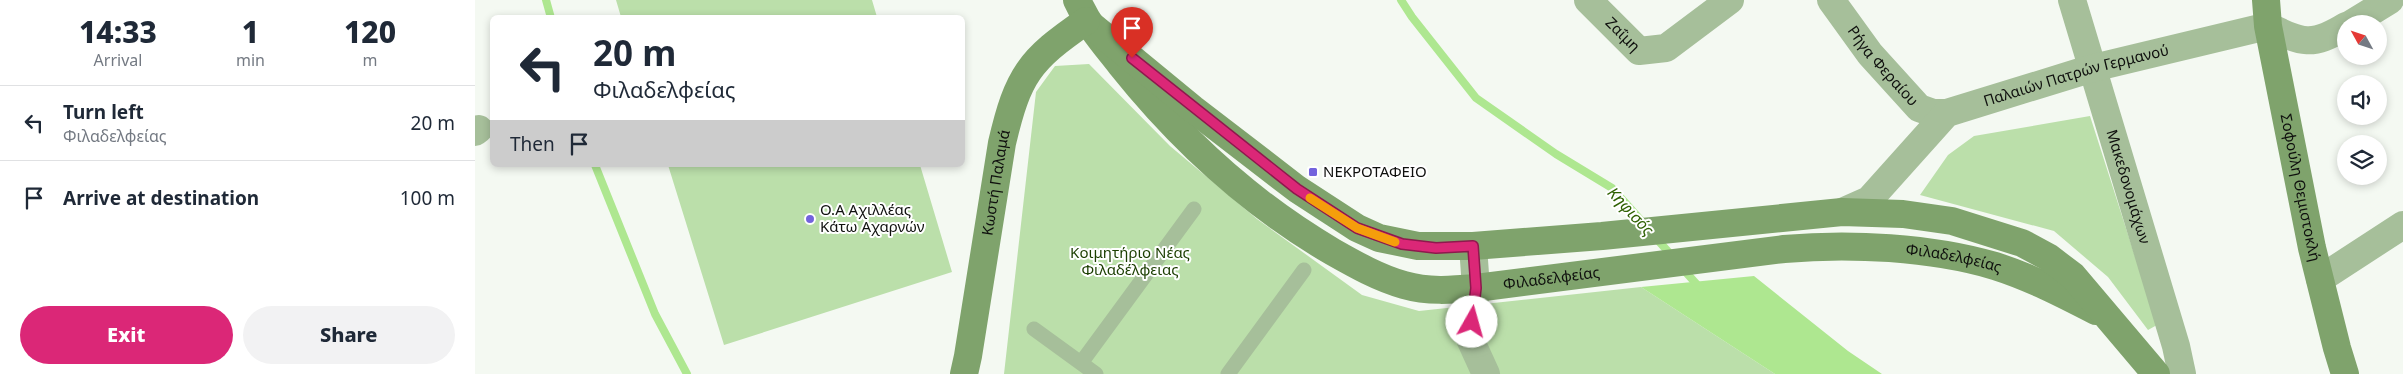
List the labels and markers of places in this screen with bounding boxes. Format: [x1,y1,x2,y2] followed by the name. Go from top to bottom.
[1111,7,1153,58] pin
[1323,161,1427,181] place label: ΝΕΚΡΟΤΑΦΕΙΟ
[1307,166,1319,178] marker: ΝΕΚΡΟΤΑΦΕΙΟ
[820,199,925,236] place label: Ο.Α Αχιλλέας Κάτω Αχαρνών
[804,213,816,225] marker: Ο.Α Αχιλλέας Κάτω Αχαρνών

